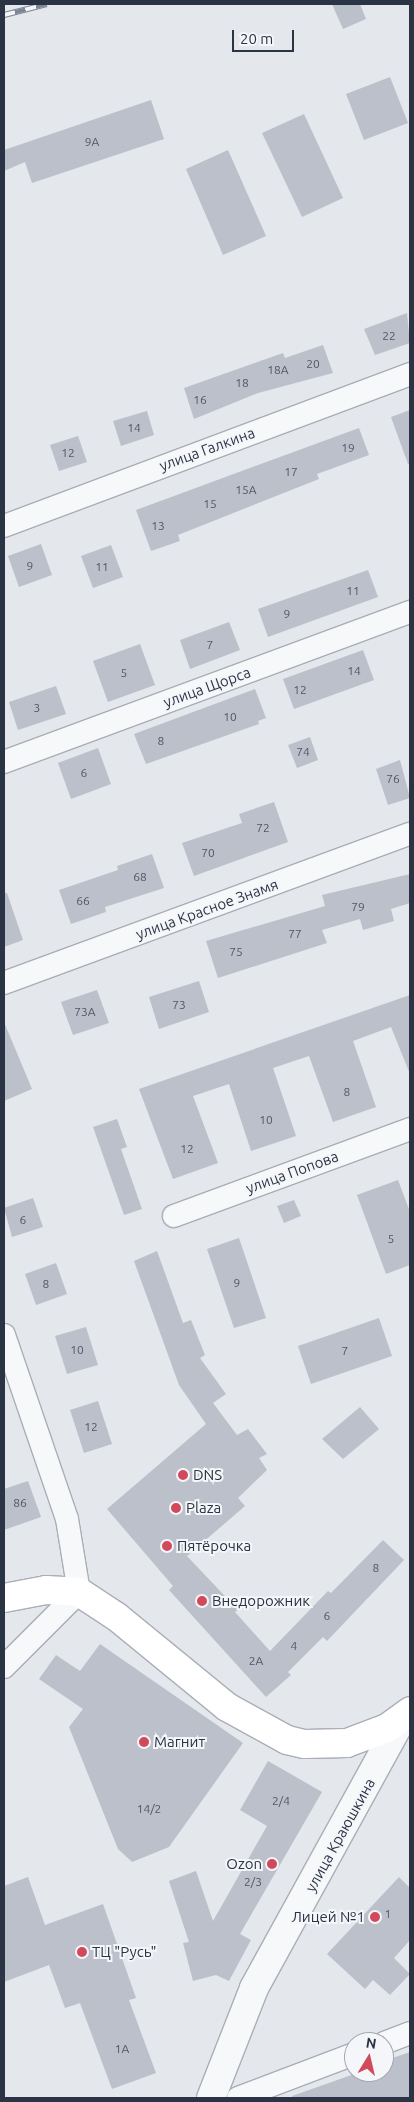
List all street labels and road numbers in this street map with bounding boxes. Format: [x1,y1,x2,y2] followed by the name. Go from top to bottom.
[157,423,257,475] street label: улица Галкина
[161,663,253,711] street label: улица Щорса
[133,875,281,943] street label: улица Красное Знамя
[243,1147,341,1197] street label: улица Попова
[301,1775,379,1895] street label: улица Краюшкина

